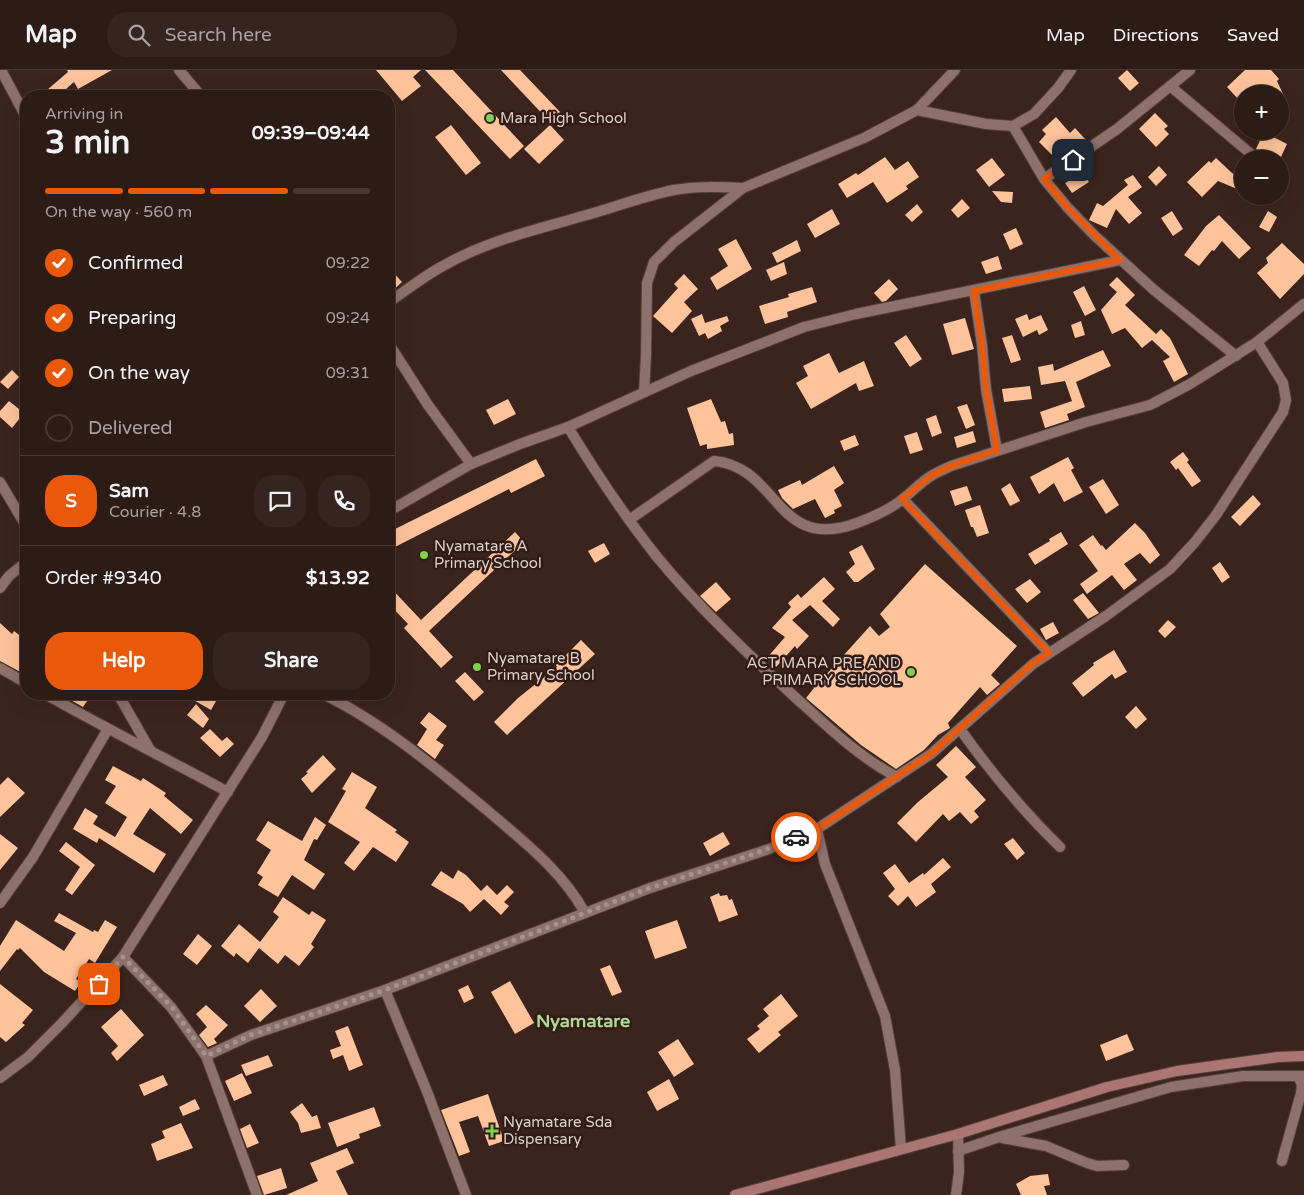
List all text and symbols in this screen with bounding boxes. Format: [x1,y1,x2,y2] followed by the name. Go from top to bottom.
[107,12,457,57] search box
[25,20,77,49] text: Map
[125,21,153,49] icon: search
[165,24,272,46] text: Search here
[1046,24,1085,46] text: Map
[1113,24,1199,46] text: Directions
[1227,24,1279,46] text: Saved
[1234,85,1289,205] map controls
[1234,85,1289,140] button: +
[45,104,123,124] text: Arriving in
[500,109,627,127] place label: Mara High School
[484,112,496,124] marker: Mara High School
[252,122,370,144] text: 09:39–09:44
[45,124,130,162] text: 3 min
[1052,139,1094,181] pin
[1059,146,1087,174] icon: home
[1234,150,1289,205] button: −
[45,202,192,222] text: On the way · 560 m
[45,249,73,277] icon: check
[88,252,183,274] text: Confirmed
[326,253,370,273] text: 09:22
[45,304,73,332] icon: check
[88,307,177,329] text: Preparing
[326,308,370,328] text: 09:24
[45,359,73,387] icon: check
[88,362,190,384] text: On the way
[326,363,370,383] text: 09:31
[88,417,173,439] text: Delivered
[254,475,306,527] button: chat
[318,475,370,527] button: phone
[109,480,149,502] text: Sam
[65,490,77,512] text: S
[109,502,201,522] text: Courier · 4.8
[434,537,542,572] place label: Nyamatare A Primary School
[418,549,430,561] marker: Nyamatare A Primary School
[45,567,162,589] text: Order #9340
[306,567,370,589] text: $13.92
[45,632,203,690] button: Help
[213,632,370,690] button: Share
[487,649,595,684] place label: Nyamatare B Primary School
[746,654,901,689] place label: ACT MARA PRE AND PRIMARY SCHOOL
[471,661,483,673] marker: Nyamatare B Primary School
[905,666,917,678] marker: ACT MARA PRE AND PRIMARY SCHOOL
[771,812,821,862] courier
[782,823,810,851] icon: car
[78,963,120,1005] pin
[85,970,113,998] icon: bag
[536,1010,630,1032] district label: Nyamatare
[503,1113,613,1148] place label: Nyamatare Sda Dispensary
[485,1124,499,1138] marker: Nyamatare Sda Dispensary

